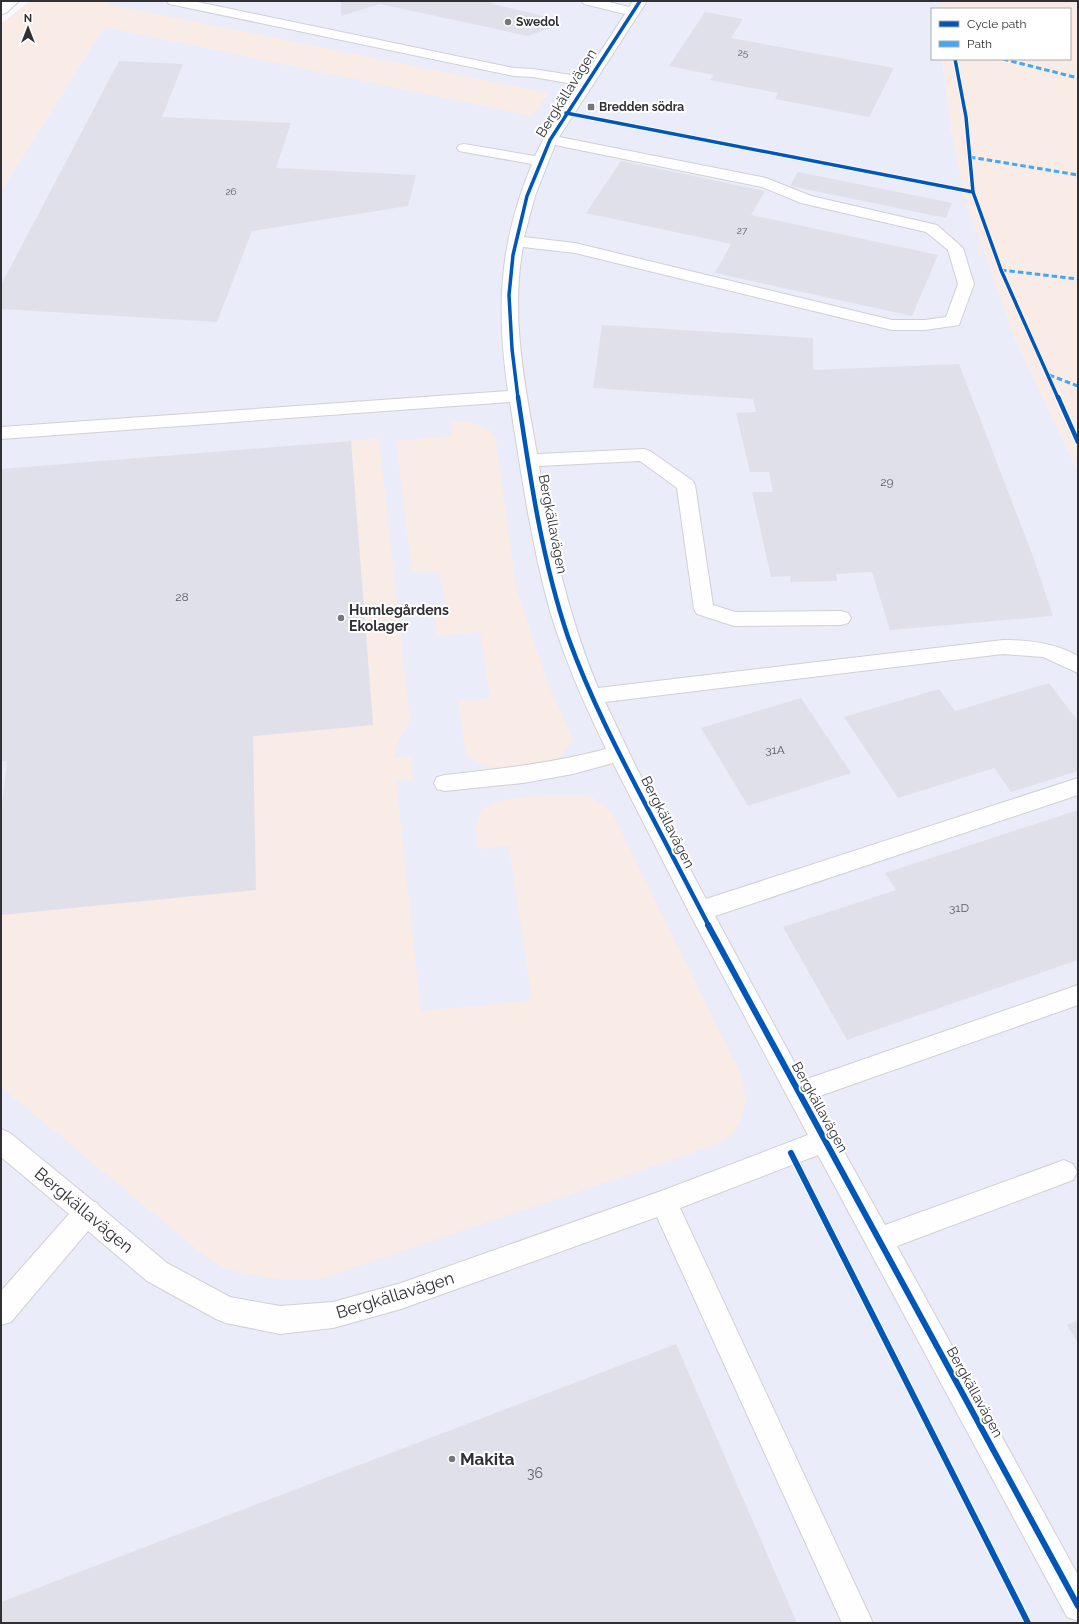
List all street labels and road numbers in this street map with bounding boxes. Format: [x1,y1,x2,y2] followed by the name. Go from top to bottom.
[532,46,600,140] street label: Bergkällavägen
[536,473,570,575] street label: Bergkällavägen
[638,773,698,871] street label: Bergkällavägen
[789,1059,851,1155] street label: Bergkällavägen
[31,1163,137,1257] street label: Bergkällavägen
[333,1268,457,1322] street label: Bergkällavägen
[944,1344,1006,1440] street label: Bergkällavägen

